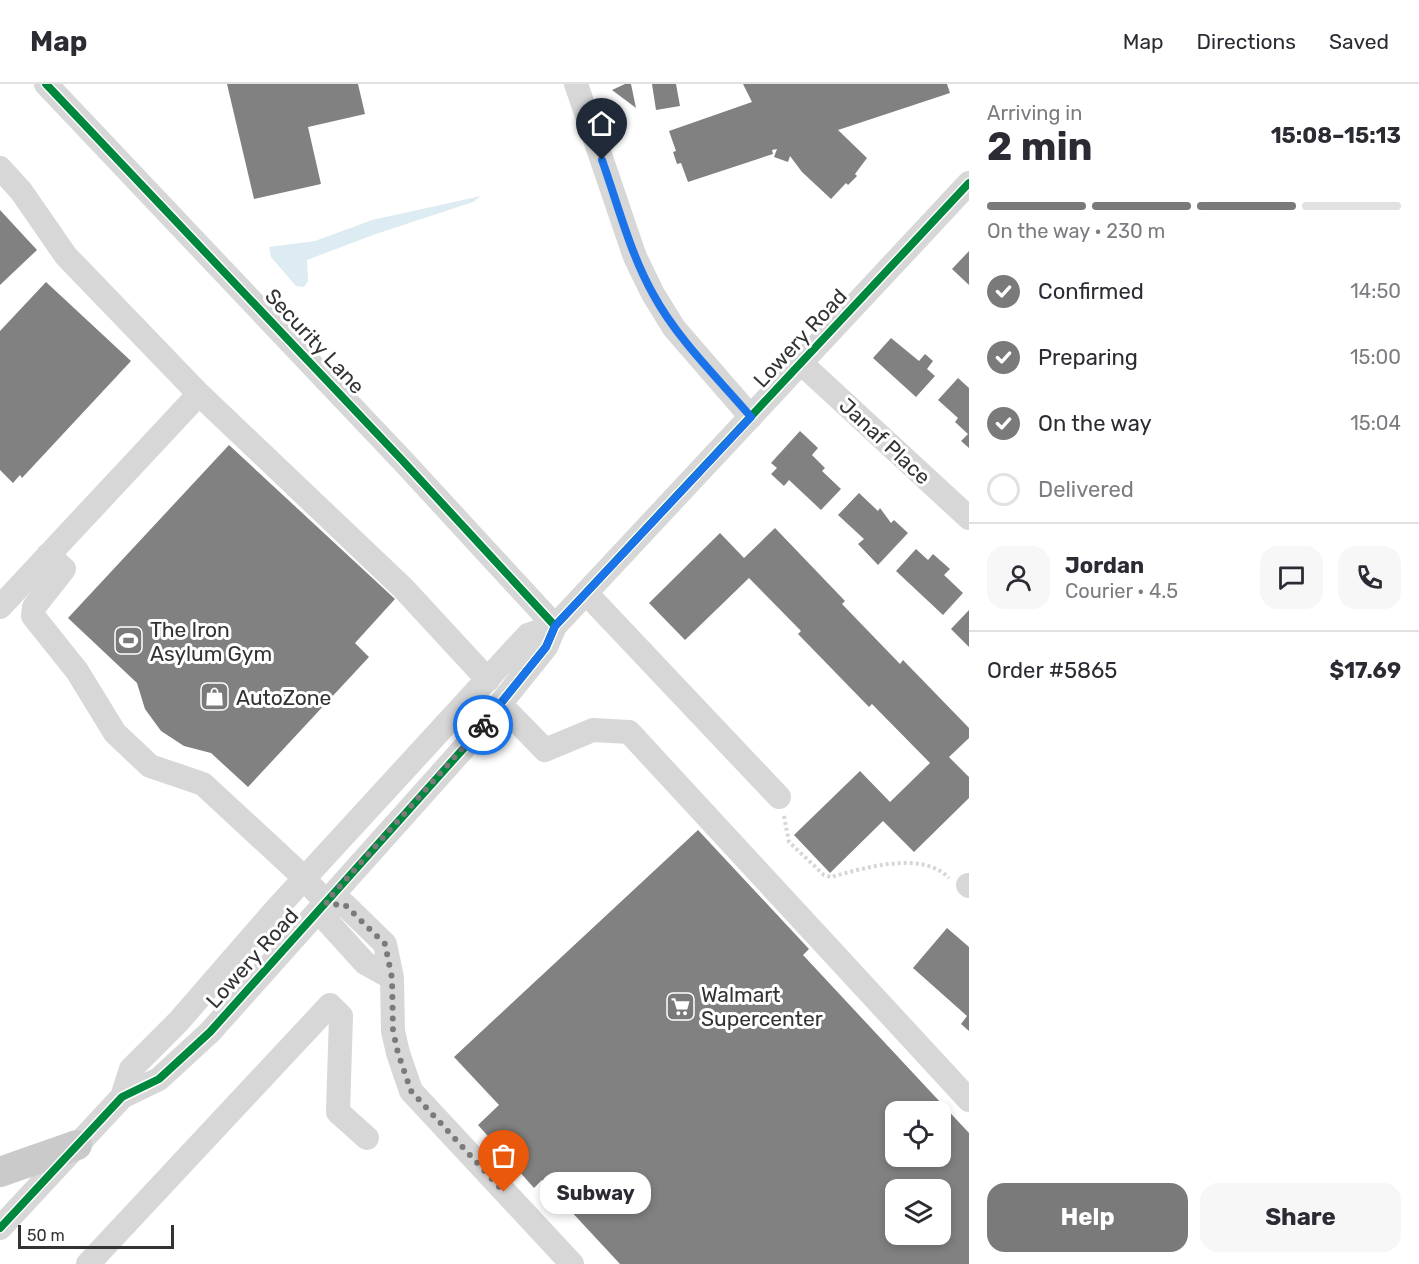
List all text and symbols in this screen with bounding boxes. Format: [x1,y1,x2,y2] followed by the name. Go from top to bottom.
[30,25,87,58] text: Map
[1123,29,1164,54] text: Map
[1197,29,1296,54] text: Directions
[1329,29,1389,54] text: Saved
[576,98,627,160] pin
[987,101,1082,125] text: Arriving in
[585,107,618,140] icon: home
[1271,122,1401,149] text: 15:08–15:13
[987,124,1093,170] text: 2 min
[987,219,1165,243] text: On the way · 230 m
[987,275,1020,308] icon: check
[1038,278,1144,305] text: Confirmed
[1350,279,1401,303] text: 14:50
[260,283,370,399] street label: Security Lane
[748,284,852,392] street label: Lowery Road
[987,341,1020,374] icon: check
[1038,344,1138,371] text: Preparing
[1350,345,1401,369] text: 15:00
[834,393,936,489] street label: Janaf Place
[987,407,1020,440] icon: check
[1038,410,1152,437] text: On the way
[1350,411,1401,435] text: 15:04
[1038,476,1134,503] text: Delivered
[987,546,1050,609] button: person
[1260,546,1323,609] button: chat
[1338,546,1401,609] button: phone
[1065,552,1144,579] text: Jordan
[1065,579,1178,603] text: Courier · 4.5
[150,617,272,666] place label: The Iron Asylum Gym
[113,625,145,657] sports icon: The Iron Asylum Gym
[987,657,1117,684] text: Order #5865
[1329,657,1401,684] text: $17.69
[199,681,231,713] shop icon: AutoZone
[236,685,331,710] place label: AutoZone
[453,695,513,755] courier
[467,709,500,742] icon: bike
[201,903,303,1013] street label: Lowery Road
[701,982,823,1031] place label: Walmart Supercenter
[664,990,696,1022] supermarket icon: Walmart Supercenter
[885,1101,951,1245] map controls
[885,1101,951,1167] button: locate
[478,1130,529,1192] pin
[487,1139,520,1172] icon: bag
[540,1171,651,1213] callout: Subway
[885,1179,951,1245] button: layers
[556,1181,635,1205] text: Subway
[987,1183,1188,1252] button: Help
[1200,1183,1401,1252] button: Share
[18,1222,174,1250] scale bar
[27,1226,65,1245] text: 50 m

